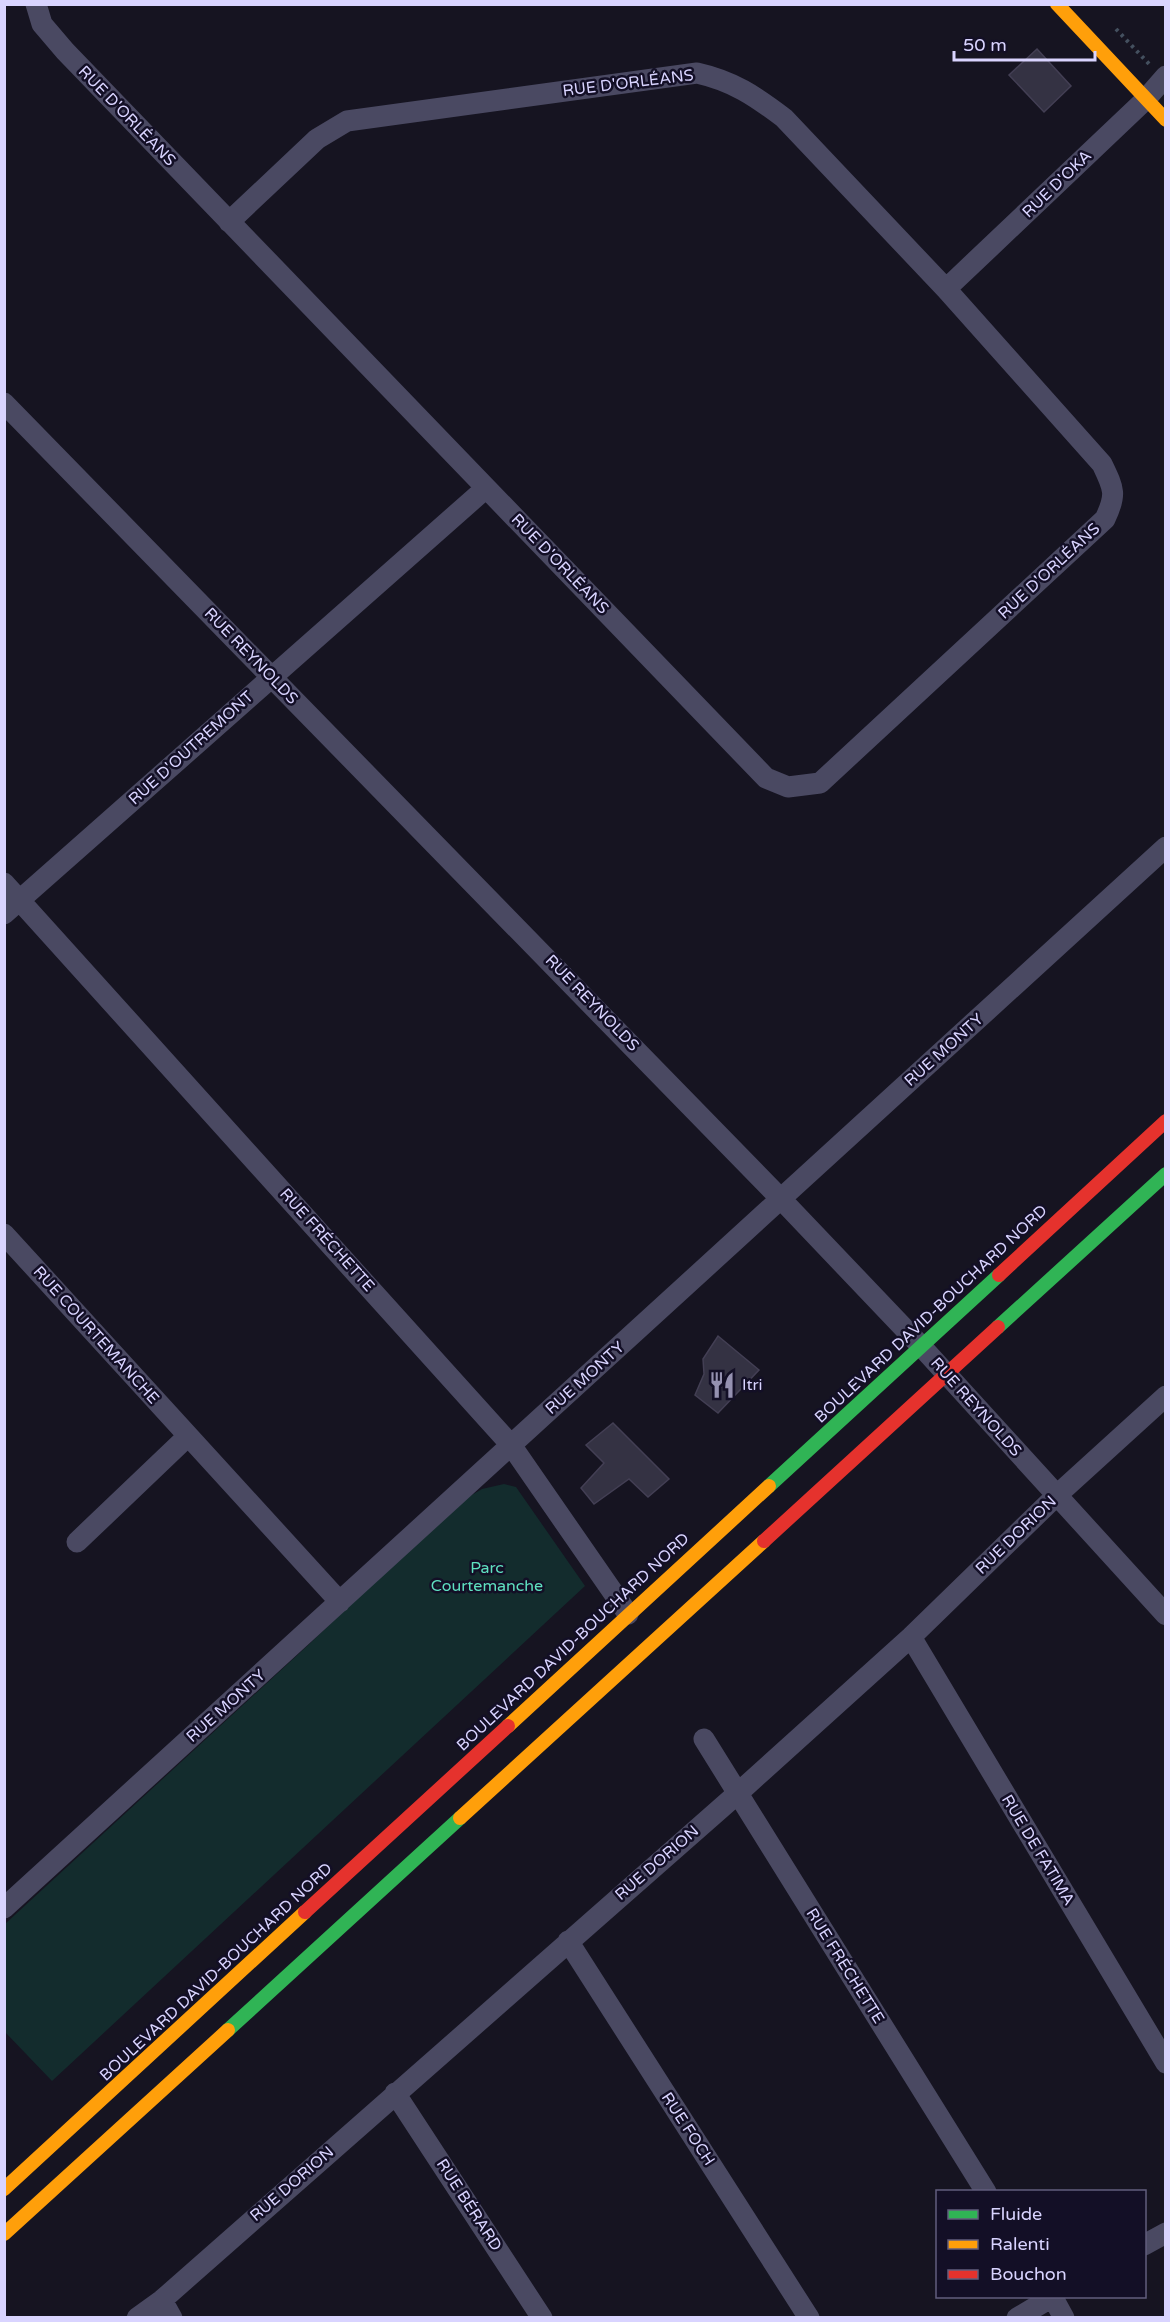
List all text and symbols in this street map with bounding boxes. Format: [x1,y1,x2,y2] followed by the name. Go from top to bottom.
[954,24,1095,62] scale bar
[963,34,1007,56] text: 50 m
[74,62,180,170] street label: RUE D'ORLÉANS
[561,65,695,101] street label: RUE D'ORLÉANS
[1018,146,1096,222] street label: RUE D'OKA
[507,510,613,618] street label: RUE D'ORLÉANS
[994,519,1104,623] street label: RUE D'ORLÉANS
[200,604,302,709] street label: RUE REYNOLDS
[124,687,258,809] street label: RUE D'OUTREMONT
[541,951,643,1056] street label: RUE REYNOLDS
[900,1009,988,1091] street label: RUE MONTY
[275,1184,379,1296] street label: RUE FRÉCHETTE
[810,1201,1052,1427] street label: BOULEVARD DAVID-BOUCHARD NORD
[29,1262,163,1408] street label: RUE COURTEMANCHE
[541,1337,629,1419] street label: RUE MONTY
[926,1353,1026,1461] street label: RUE REYNOLDS
[707,1370,737,1400] restaurant icon: Itri
[742,1375,763,1395] place label: Itri
[971,1491,1061,1579] street label: RUE DORION
[452,1529,694,1755] street label: BOULEVARD DAVID-BOUCHARD NORD
[431,1558,543,1596] park label: Parc Courtemanche
[182,1665,270,1747] street label: RUE MONTY
[997,1791,1079,1909] street label: RUE DE FATIMA
[611,1821,703,1905] street label: RUE DORION
[95,1859,337,2085] street label: BOULEVARD DAVID-BOUCHARD NORD
[801,1905,889,2027] street label: RUE FRÉCHETTE
[657,2089,719,2169] street label: RUE FOCH
[246,2142,338,2226] street label: RUE DORION
[432,2155,506,2255] street label: RUE BÉRARD
[936,2190,1146,2298] legend
[990,2203,1042,2225] text: Fluide
[990,2233,1050,2255] text: Ralenti
[990,2263,1067,2285] text: Bouchon

